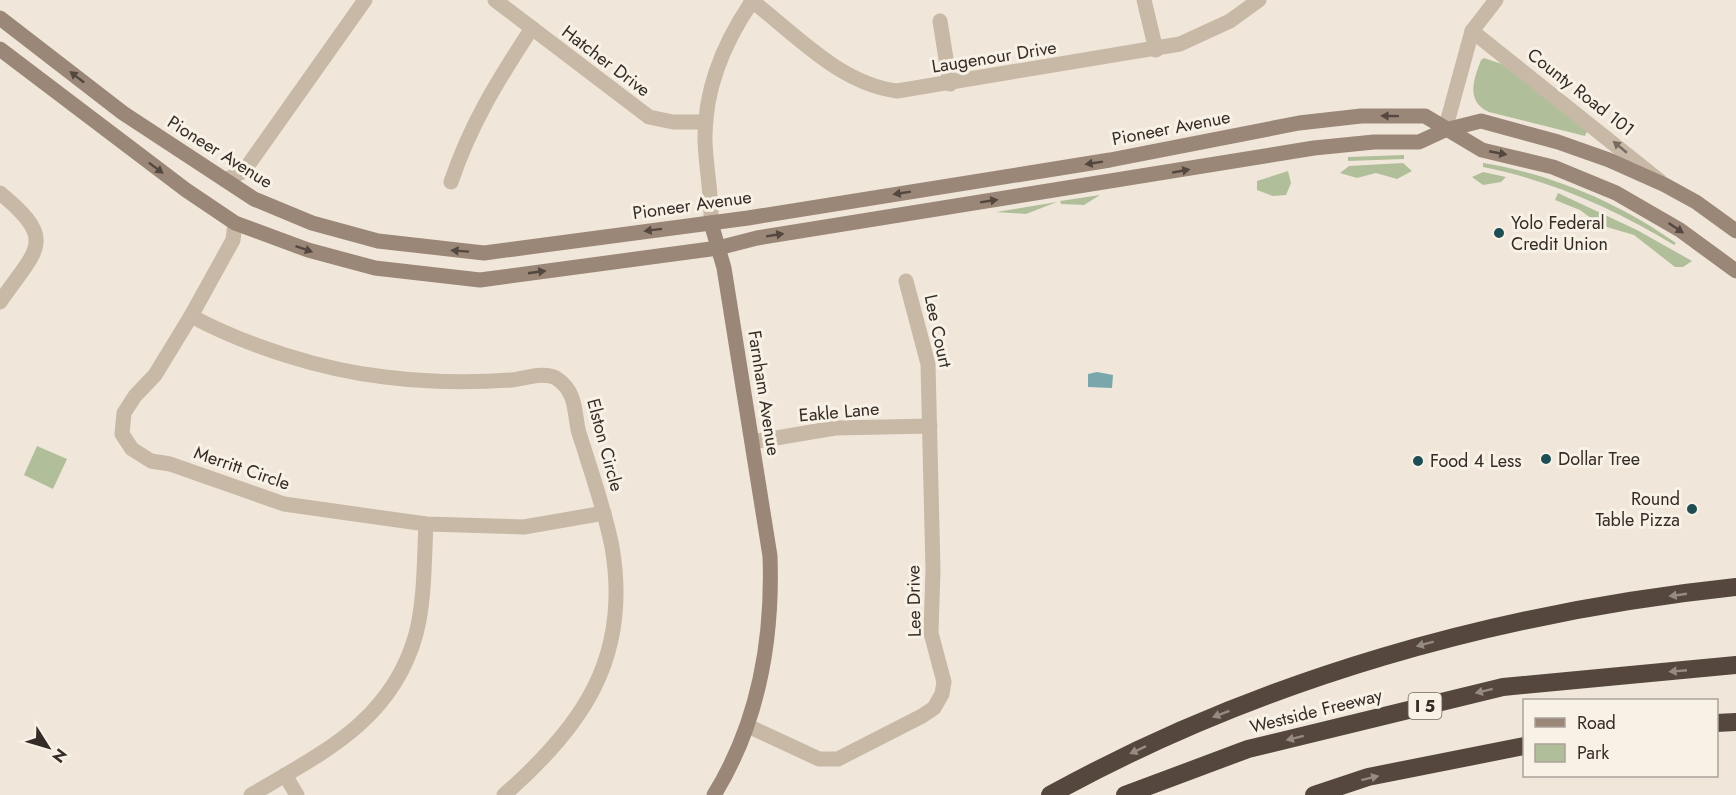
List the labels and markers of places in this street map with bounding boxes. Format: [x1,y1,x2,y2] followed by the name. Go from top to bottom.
[1511,210,1608,257] place label: Yolo Federal Credit Union
[1492,226,1506,240] marker: Yolo Federal Credit Union
[1558,446,1640,472] place label: Dollar Tree
[1430,448,1522,474] place label: Food 4 Less
[1539,452,1553,466] marker: Dollar Tree
[1411,454,1425,468] marker: Food 4 Less
[1595,486,1680,533] place label: Round Table Pizza
[1685,502,1699,516] marker: Round Table Pizza

